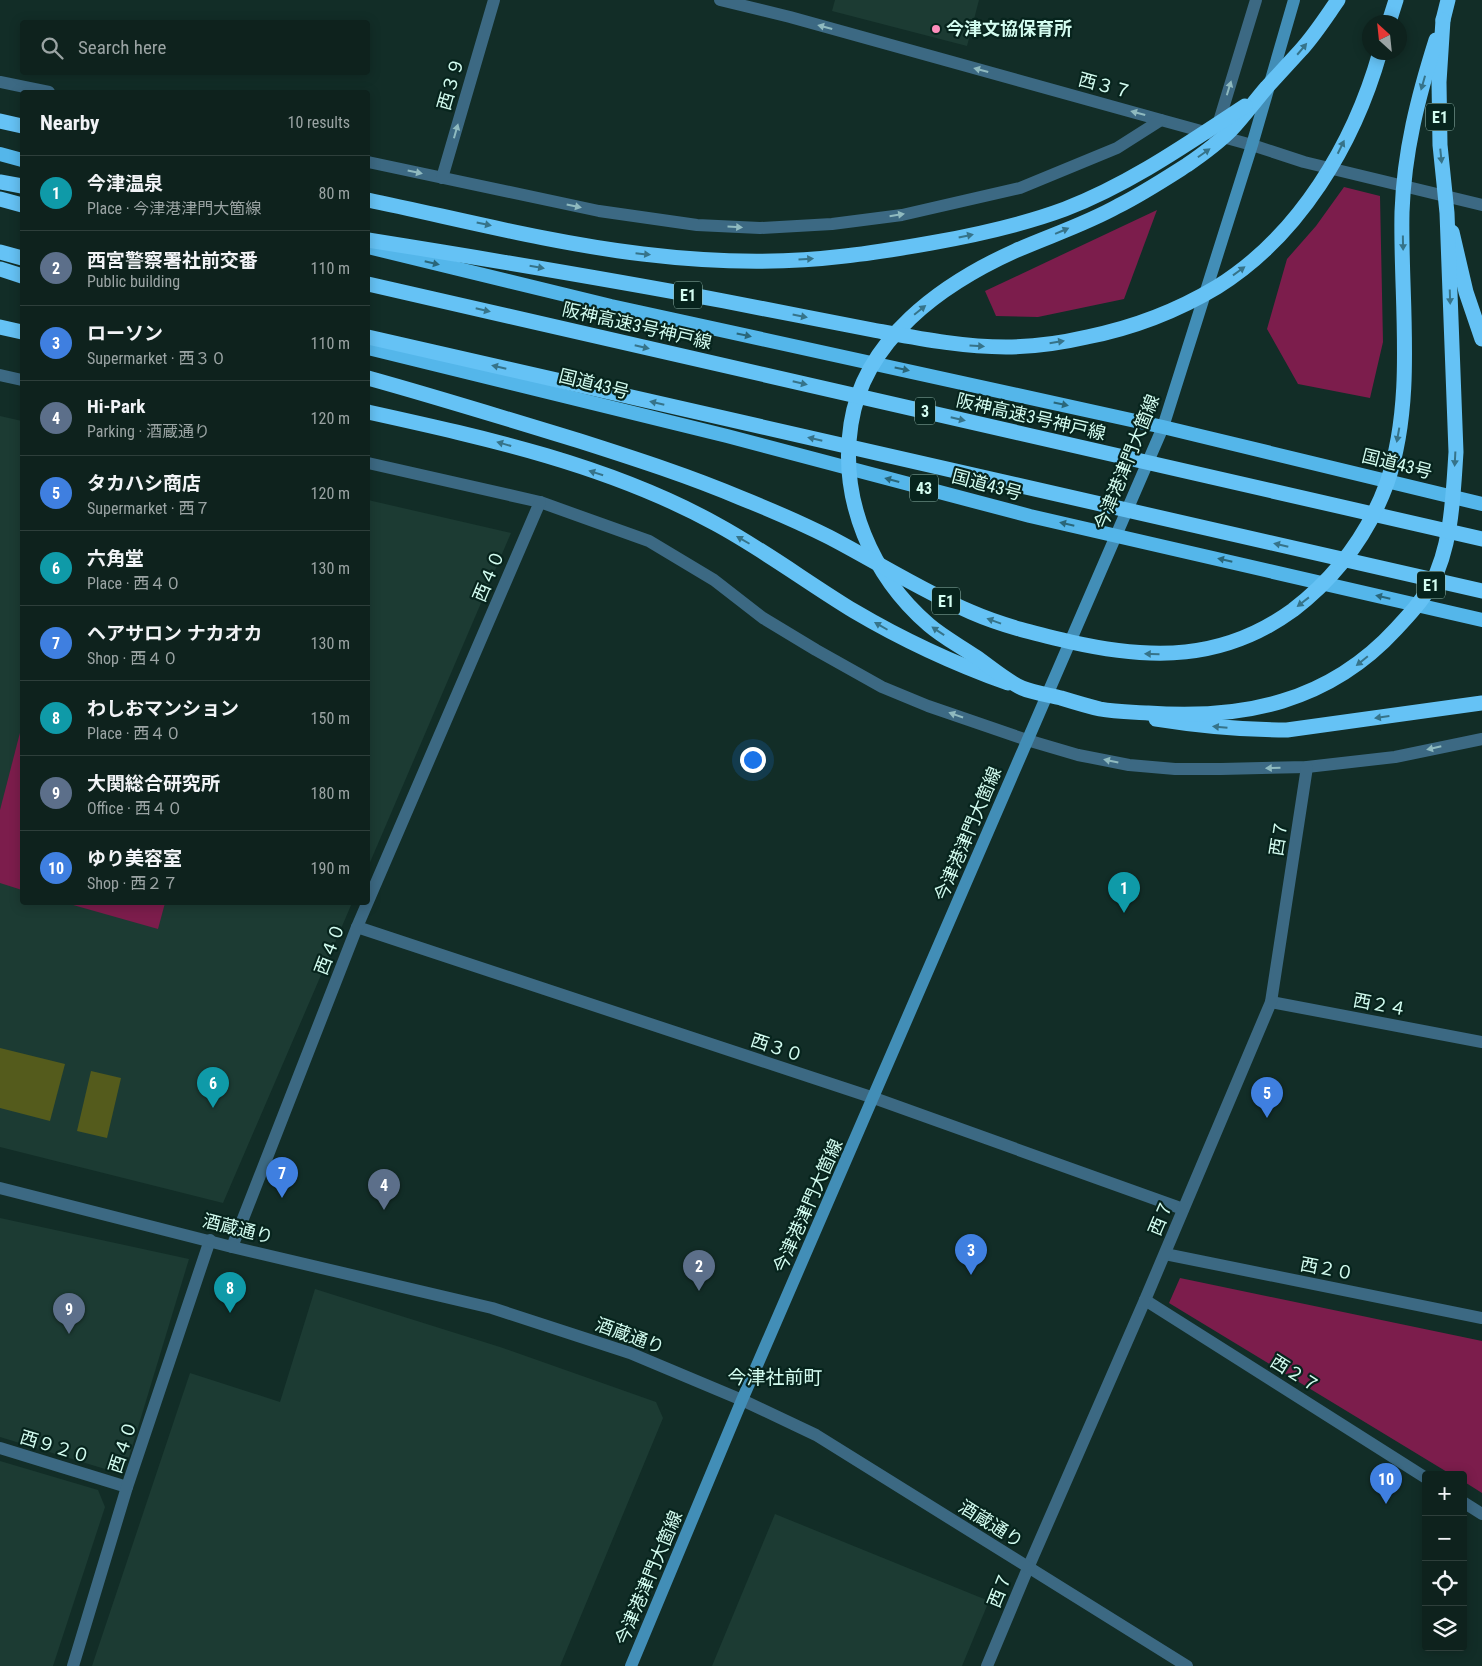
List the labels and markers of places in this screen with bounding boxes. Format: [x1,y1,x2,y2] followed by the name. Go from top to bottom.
[946,18,1072,39] place label: 今津文協保育所
[930,23,942,35] marker: 今津文協保育所
[1108,872,1140,913] pin: 1
[197,1067,229,1108] pin: 6
[1251,1077,1283,1118] pin: 5
[266,1157,298,1198] pin: 7
[368,1169,400,1210] pin: 4
[955,1234,987,1275] pin: 3
[683,1250,715,1291] pin: 2
[214,1272,246,1313] pin: 8
[53,1293,85,1334] pin: 9
[1370,1463,1402,1504] pin: 10

